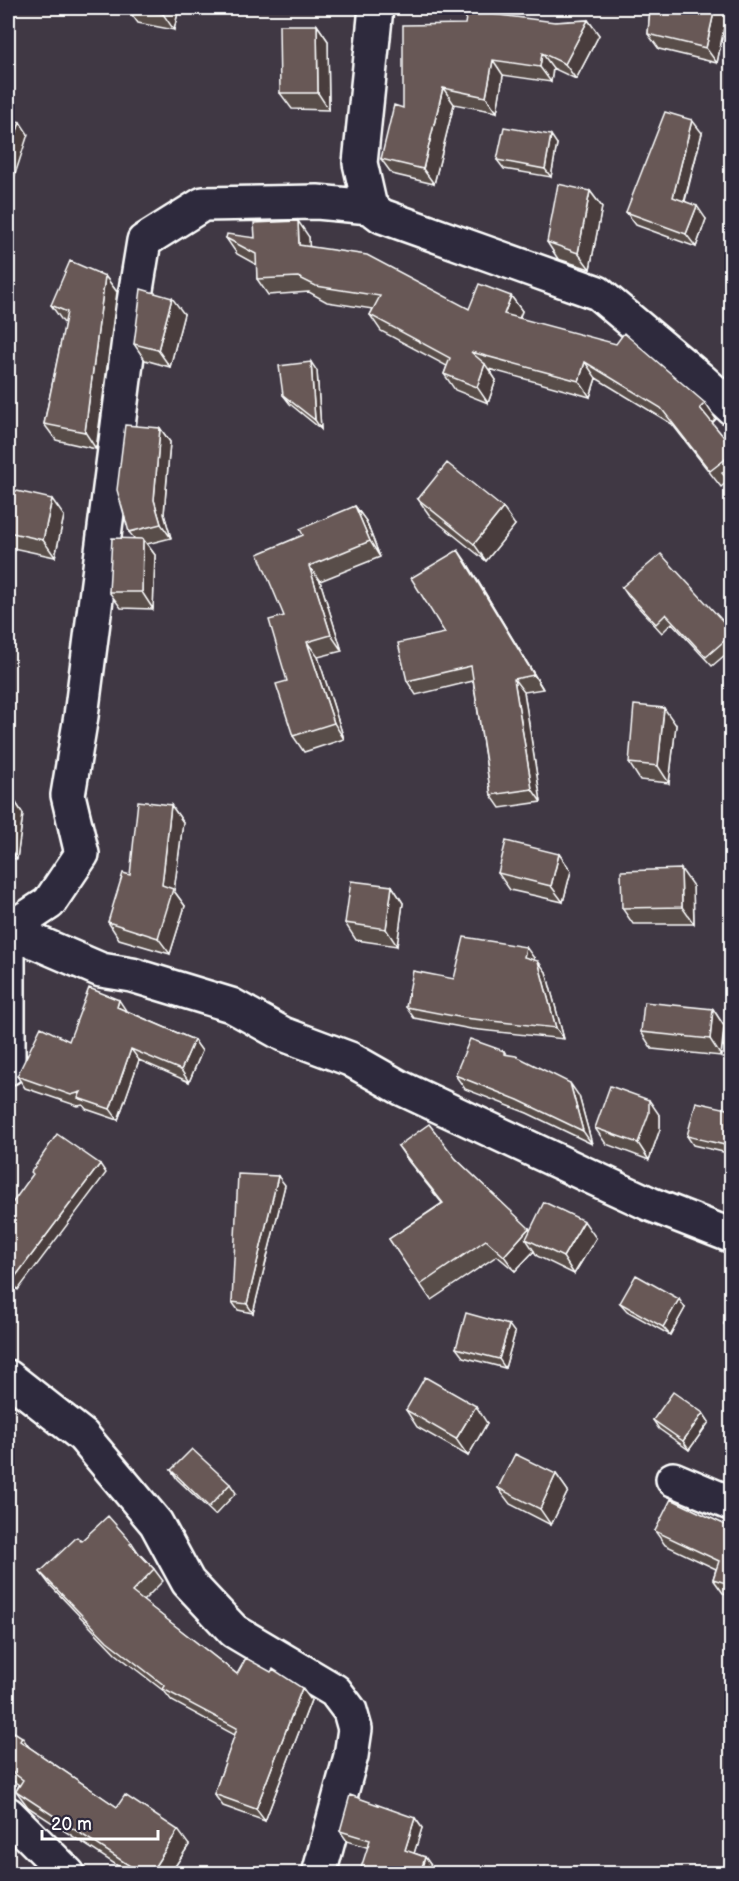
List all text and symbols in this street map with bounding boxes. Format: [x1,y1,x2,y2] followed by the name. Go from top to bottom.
[42,1803,158,1841] scale bar
[51,1814,92,1835] text: 20 m

